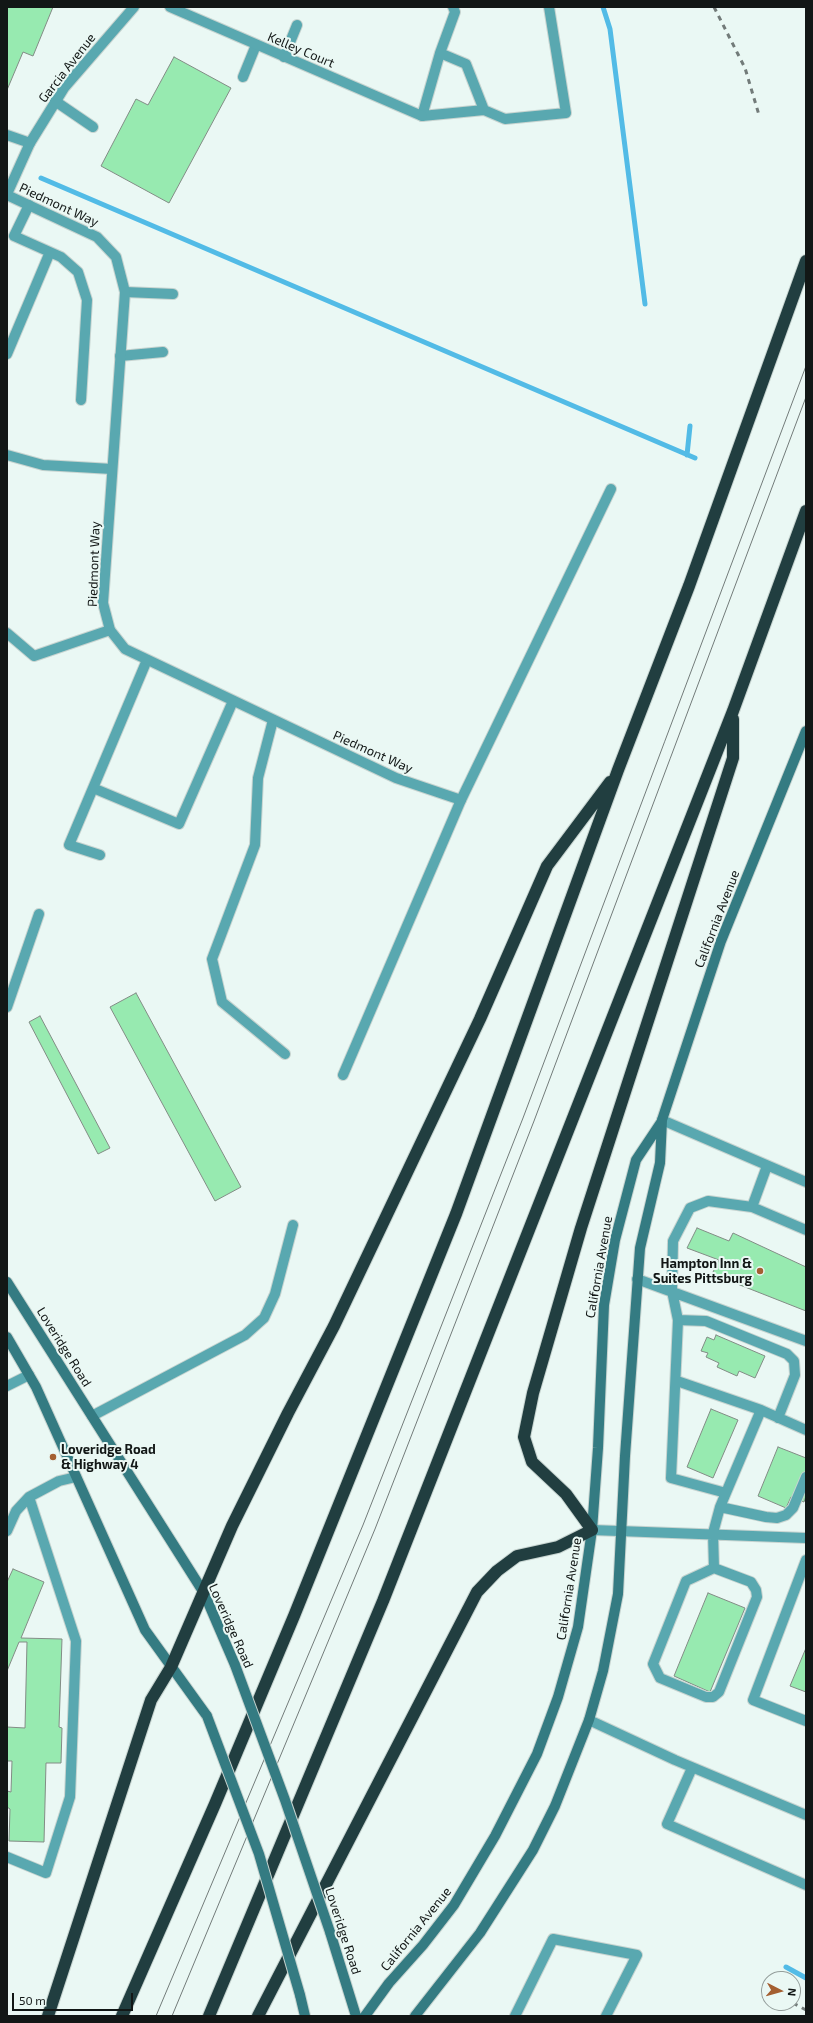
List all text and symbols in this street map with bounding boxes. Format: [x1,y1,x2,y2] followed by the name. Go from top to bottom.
[265,29,337,71] street label: Kelley Court
[35,30,99,106] street label: Garcia Avenue
[17,180,101,230] street label: Piedmont Way
[85,521,103,607] street label: Piedmont Way
[331,727,415,777] street label: Piedmont Way
[691,868,743,970] street label: California Avenue
[582,1215,616,1319] street label: California Avenue
[653,1256,752,1287] place label: Hampton Inn & Suites Pittsburg
[755,1266,765,1276] marker: Hampton Inn & Suites Pittsburg
[33,1304,95,1390] street label: Loveridge Road
[61,1442,156,1473] place label: Loveridge Road & Highway 4
[48,1452,58,1462] marker: Loveridge Road & Highway 4
[553,1537,585,1641] street label: California Avenue
[205,1581,257,1671] street label: Loveridge Road
[377,1884,455,1974] street label: California Avenue
[322,1885,364,1977] street label: Loveridge Road
[761,1971,801,2011] north arrow
[14,1985,135,2011] scale bar
[786,1988,799,1997] text: N
[19,1993,46,2007] text: 50 m

